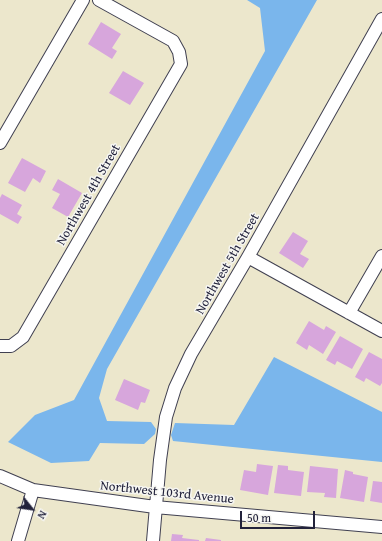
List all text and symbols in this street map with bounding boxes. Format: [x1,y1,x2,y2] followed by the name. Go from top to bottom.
[54,142,124,248] street label: Northwest 4th Street
[193,211,263,317] street label: Northwest 5th Street
[100,478,234,508] street label: Northwest 103rd Avenue
[12,489,52,529] north arrow
[242,503,317,529] scale bar
[34,508,51,522] text: N
[247,509,271,526] text: 50 m

